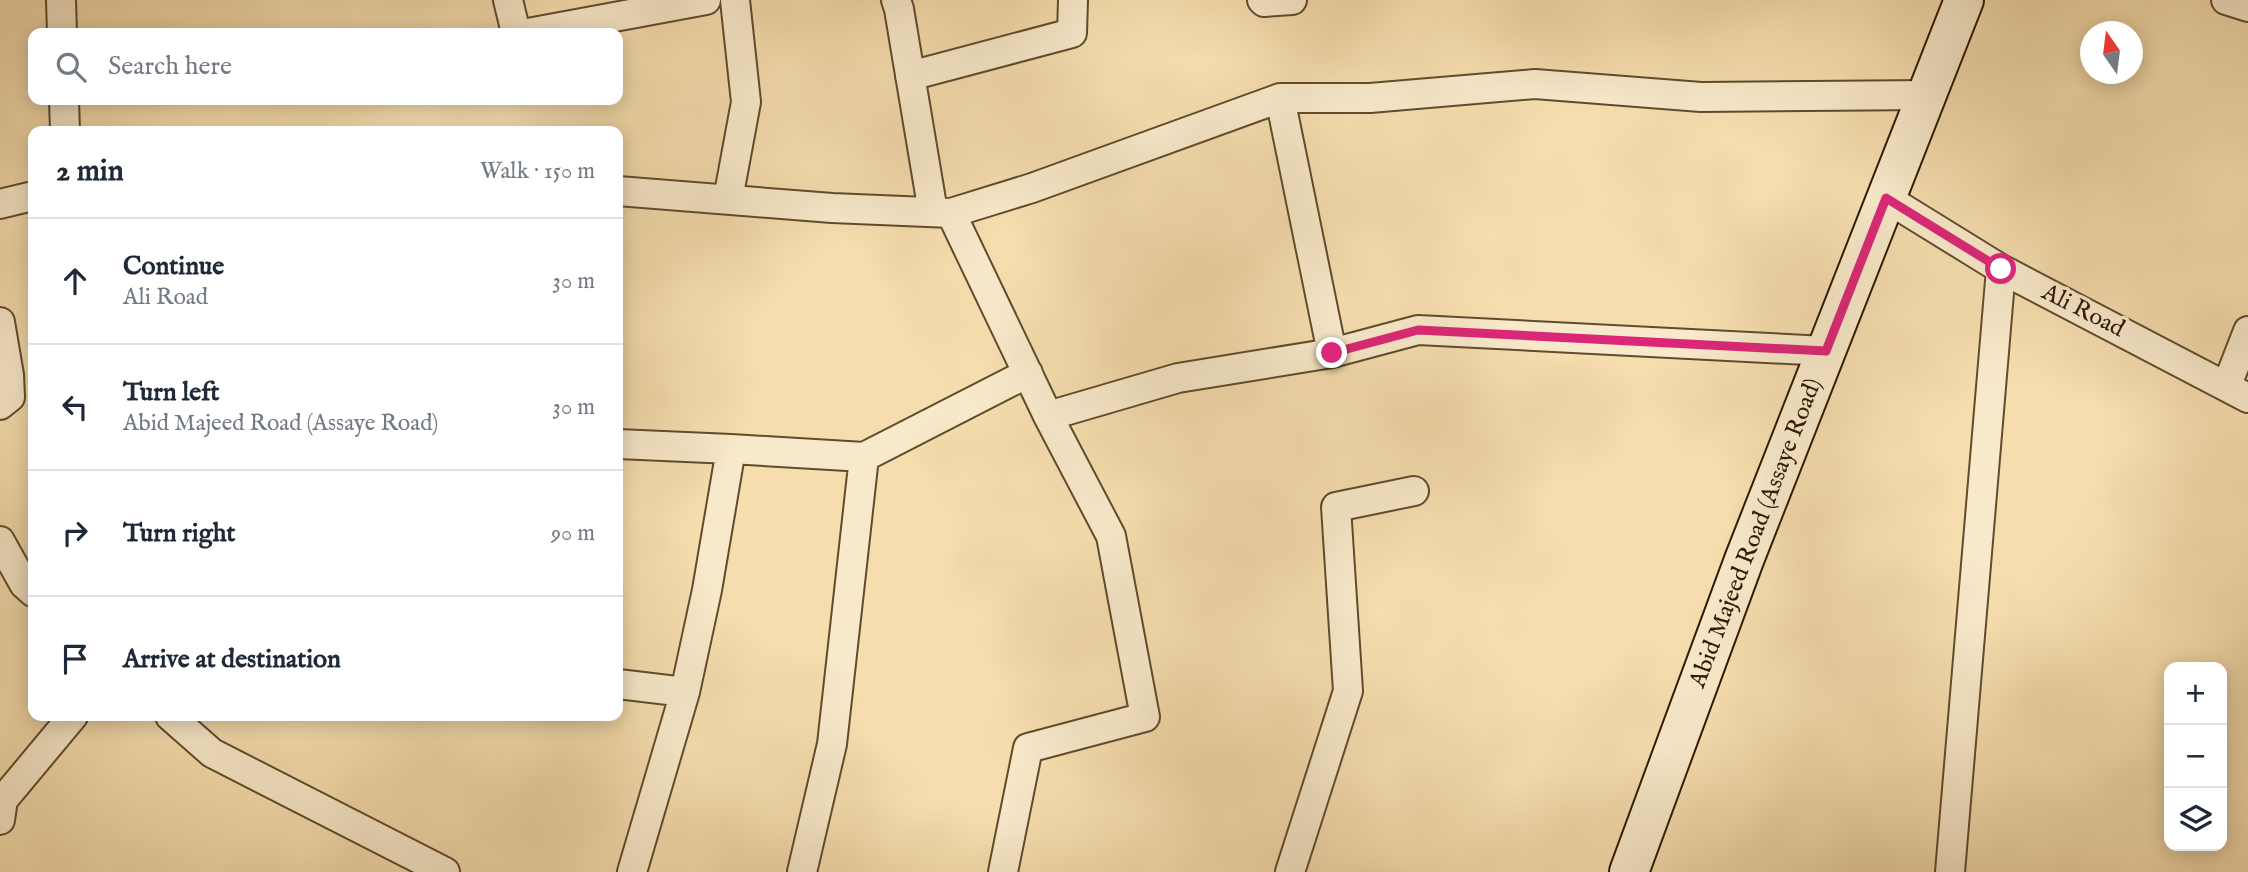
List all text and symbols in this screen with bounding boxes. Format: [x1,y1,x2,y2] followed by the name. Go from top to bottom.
[2080,21,2143,84] north arrow
[28,28,623,105] search box
[52,48,90,86] icon: search
[108,50,232,83] text: Search here
[56,153,124,191] text: 2 min
[480,157,595,186] text: Walk · 150 m
[123,250,224,283] text: Continue
[1985,253,2016,284] route start
[56,262,94,300] icon: ahead
[552,267,595,296] text: 30 m
[2036,277,2130,345] street label: Ali Road
[123,283,208,312] text: Ali Road
[1316,337,1347,368] route end
[1682,374,1829,693] street label: Abid Majeed Road (Assaye Road)
[123,376,220,409] text: Turn left
[56,388,94,426] icon: left
[552,393,595,422] text: 30 m
[123,409,438,438] text: Abid Majeed Road (Assaye Road)
[56,514,94,552] icon: right
[123,517,236,550] text: Turn right
[551,519,595,548] text: 90 m
[56,640,94,678] icon: arrive
[123,643,341,676] text: Arrive at destination
[2164,662,2227,851] map controls
[2164,662,2227,725] button: +
[2164,725,2227,788] button: −
[2164,788,2227,851] button: layers

